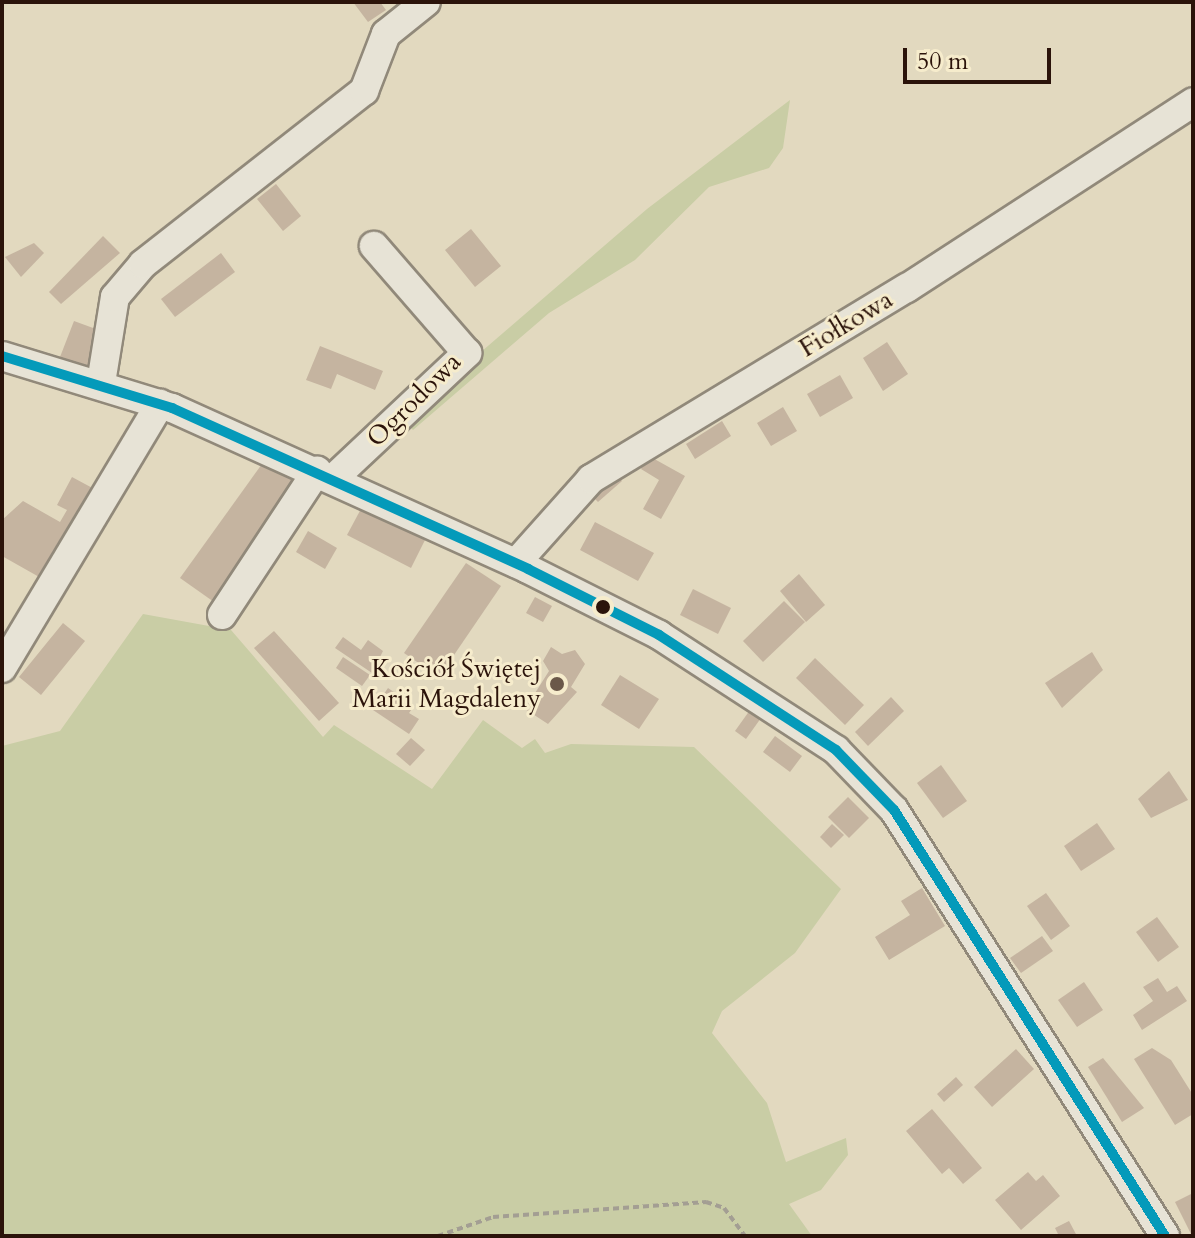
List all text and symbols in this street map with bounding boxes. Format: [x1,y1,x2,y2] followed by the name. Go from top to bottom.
[907,32,1055,82] scale bar
[917,45,968,78] text: 50 m
[794,284,898,364] street label: Fiołkowa
[360,346,468,454] street label: Ogrodowa
[595,599,611,615] unlabelled marker
[352,653,541,714] place label: Kościół Świętej Marii Magdaleny
[548,675,566,693] marker: Kościół Świętej Marii Magdaleny

